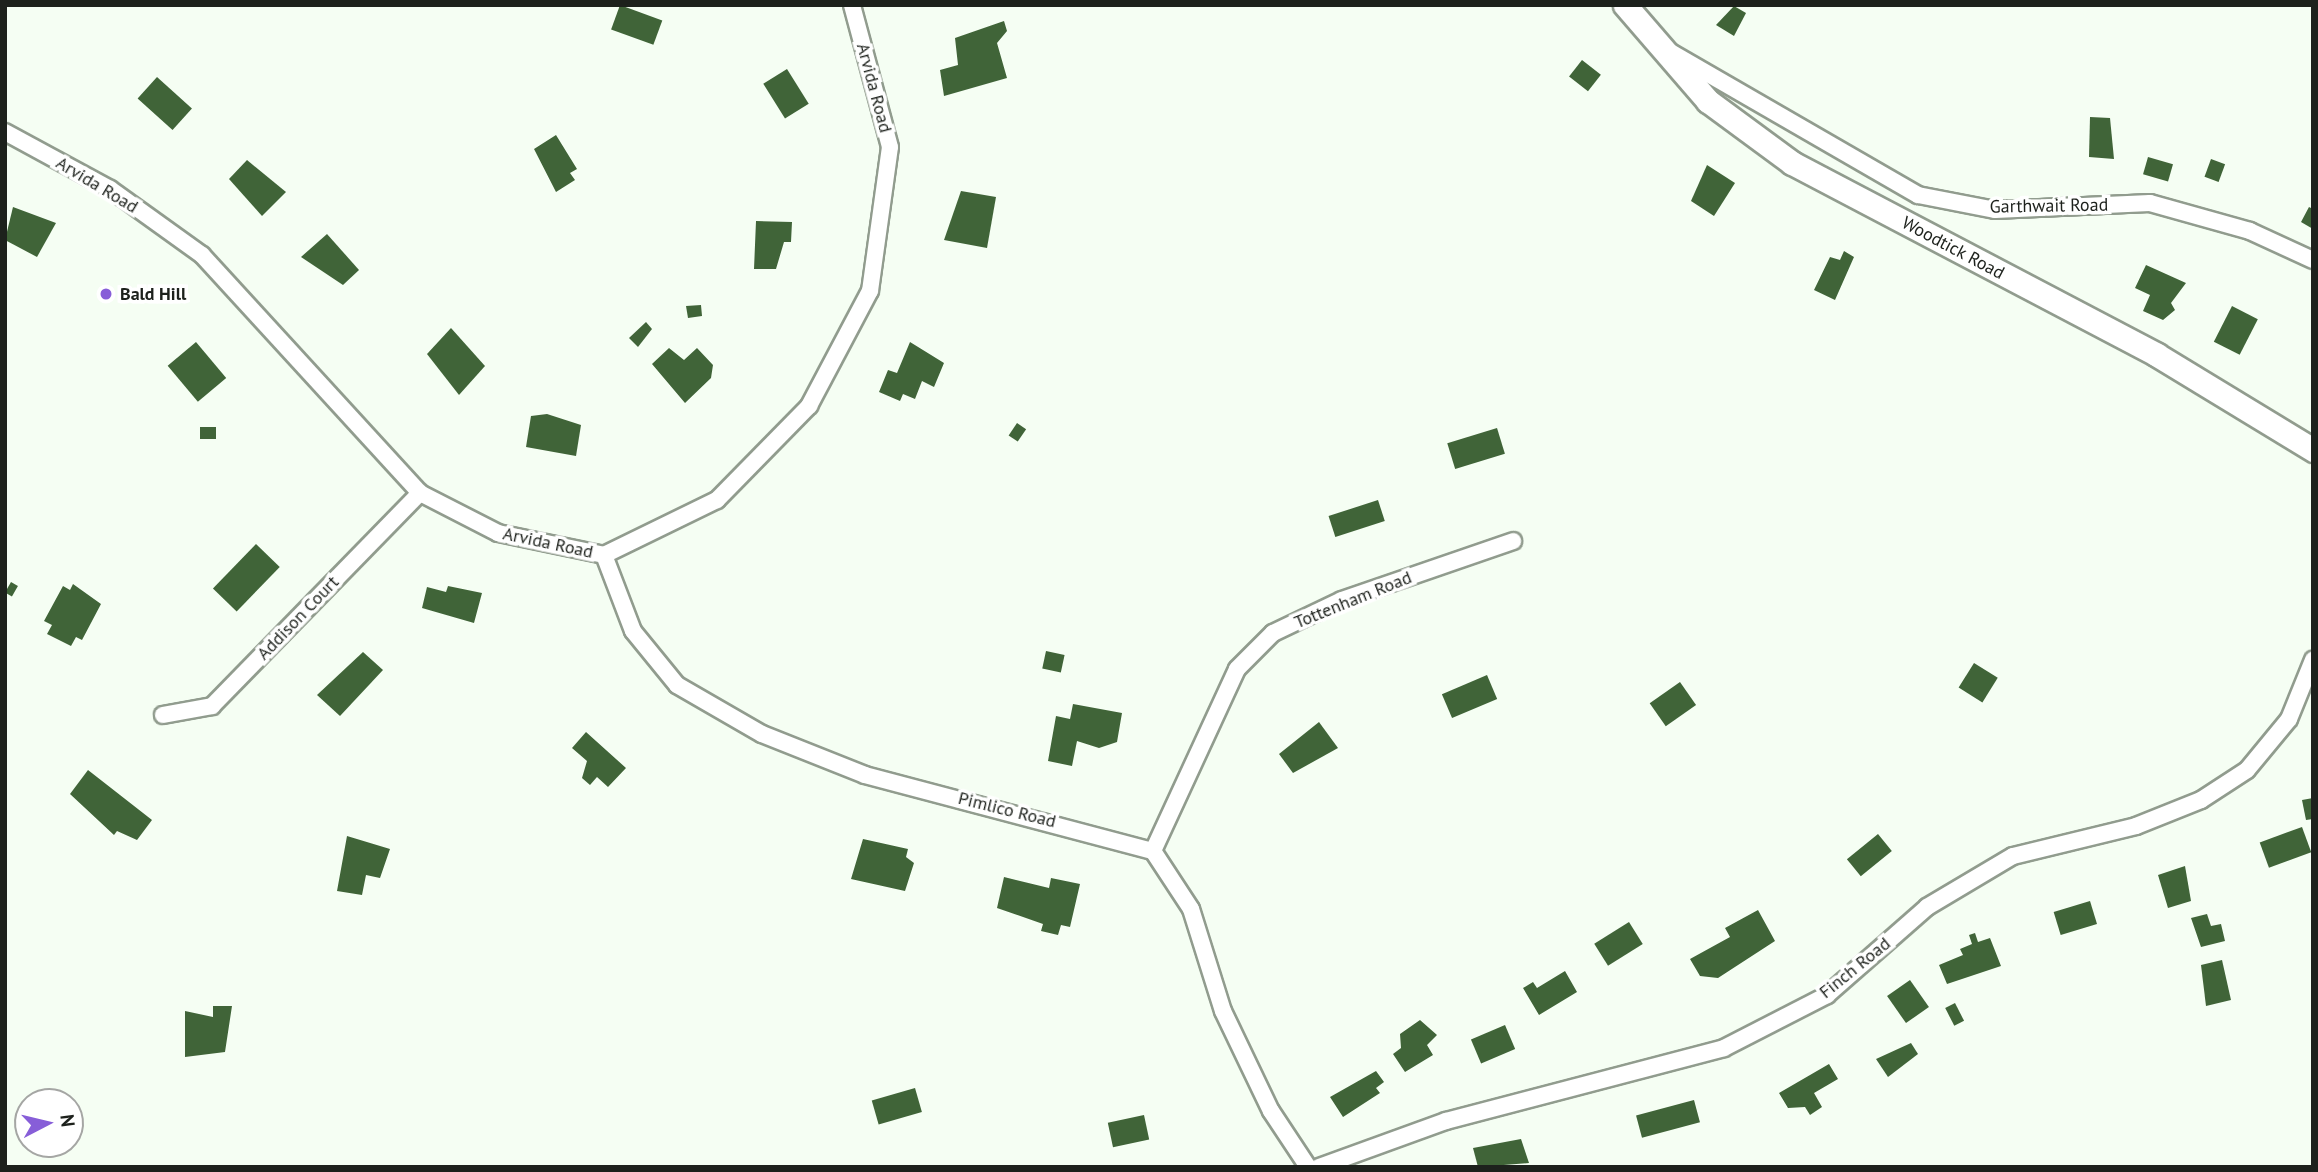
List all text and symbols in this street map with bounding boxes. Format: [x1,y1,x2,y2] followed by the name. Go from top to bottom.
[852,41,896,135] street label: Arvida Road
[52,152,142,218] street label: Arvida Road
[1990,194,2108,218] street label: Garthwait Road
[1898,212,2008,284] street label: Woodtick Road
[120,283,186,305] place label: Bald Hill
[98,286,114,302] marker: Bald Hill
[501,523,595,563] street label: Arvida Road
[1291,567,1415,633] street label: Tottenham Road
[253,572,343,664] street label: Addison Court
[956,787,1058,833] street label: Pimlico Road
[1815,933,1895,1003] street label: Finch Road
[14,1088,84,1158] north arrow
[55,1113,81,1128] text: N

